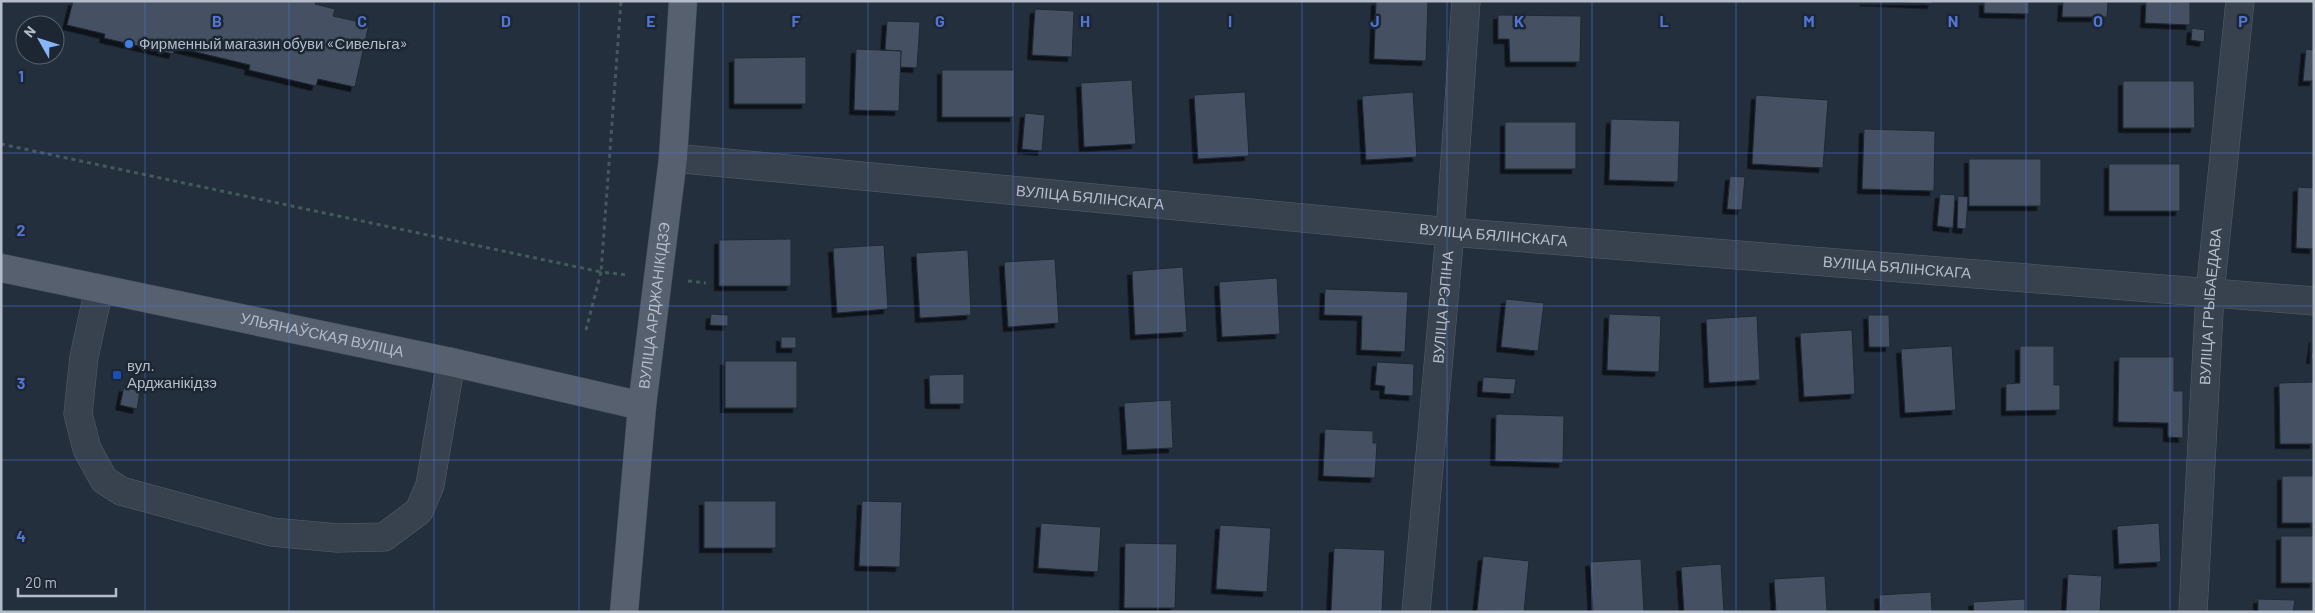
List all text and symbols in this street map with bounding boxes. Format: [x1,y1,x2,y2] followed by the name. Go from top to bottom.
[212,11,222,30] text: B
[357,11,367,30] text: C
[501,11,511,30] text: D
[646,11,656,30] text: E
[792,11,801,30] text: F
[935,11,945,30] text: G
[1080,11,1090,30] text: H
[1228,11,1232,30] text: I
[1370,11,1380,30] text: J
[1514,11,1524,30] text: K
[1659,11,1669,30] text: L
[1803,11,1815,30] text: M
[1948,11,1958,30] text: N
[2093,11,2103,30] text: O
[2238,11,2248,30] text: P
[15,15,65,65] north arrow
[20,23,39,40] text: N
[139,34,408,52] place label: Фирменный магазин обуви «Сивельга»
[123,38,135,50] marker: Фирменный магазин обуви «Сивельга»
[18,66,24,85] text: 1
[1015,181,1165,213] street label: ВУЛІЦА БЯЛІНСКАГА
[1418,219,1568,249] street label: ВУЛІЦА БЯЛІНСКАГА
[17,220,26,239] text: 2
[634,221,673,390] street label: ВУЛІЦА АРДЖАНІКІДЗЭ
[2195,227,2225,385] street label: ВУЛІЦА ГРЫБАЕДАВА
[1428,250,1456,364] street label: ВУЛІЦА РЭПІНА
[1822,252,1972,282] street label: ВУЛІЦА БЯЛІНСКАГА
[239,308,406,360] street label: УЛЬЯНАЎСКАЯ ВУЛІЦА
[127,356,217,391] place label: вул. Арджанікідзэ
[111,369,123,381] marker: вул. Арджанікідзэ
[17,373,25,392] text: 3
[16,526,26,545] text: 4
[18,566,115,598] scale bar
[25,573,57,591] text: 20 m

